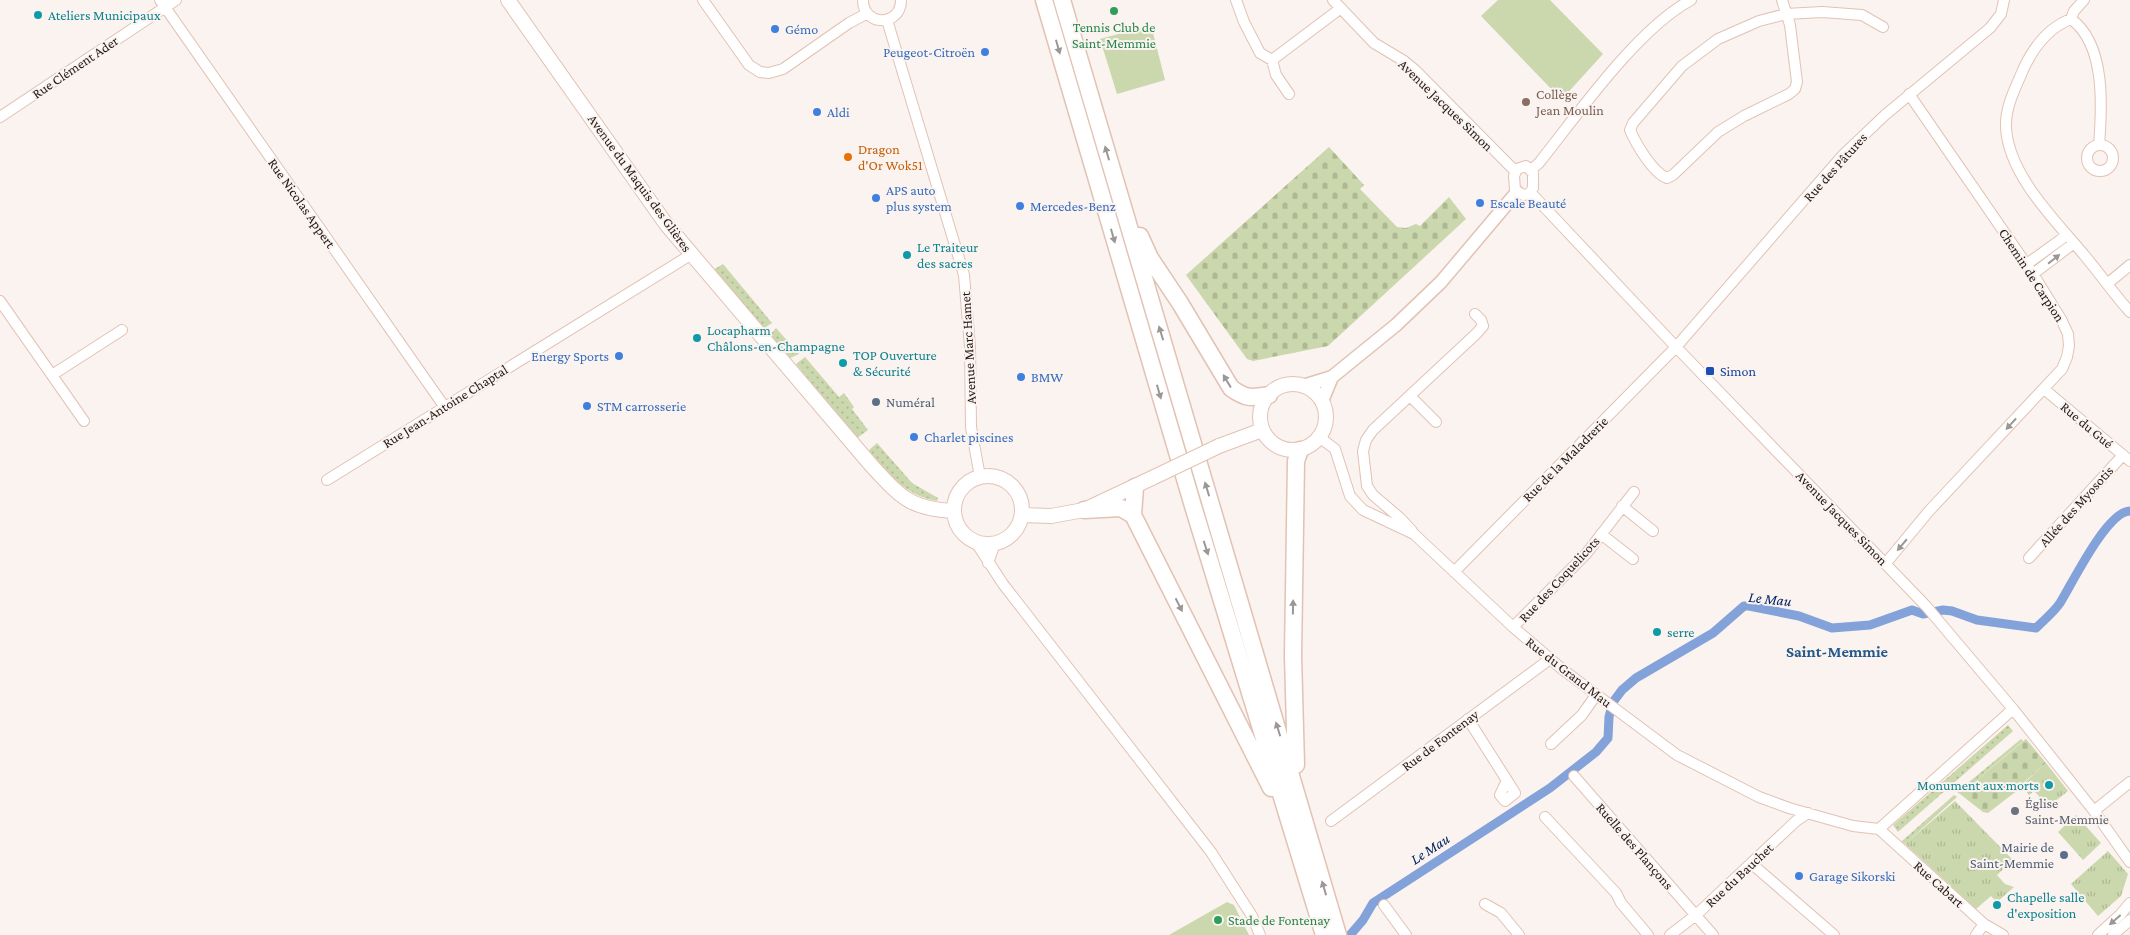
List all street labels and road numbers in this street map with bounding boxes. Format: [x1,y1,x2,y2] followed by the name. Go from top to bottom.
[29,32,121,102] street label: Rue Clément Ader
[1395,56,1497,155] street label: Avenue Jacques Simon
[585,111,695,255] street label: Avenue du Maquis des Glières
[1800,129,1870,205] street label: Rue des Pâtures
[265,155,339,251] street label: Rue Nicolas Appert
[1996,225,2068,325] street label: Chemin de Carpion
[957,291,979,405] street label: Avenue Marc Hamet
[380,361,511,451] street label: Rue Jean-Antoine Chaptal
[2057,398,2117,452] street label: Rue du Gué
[1519,413,1611,505] street label: Rue de la Maladrerie
[2036,462,2116,550] street label: Allée des Myosotis
[1793,467,1892,569] street label: Avenue Jacques Simon
[1515,533,1603,625] street label: Rue des Coquelicots
[1523,634,1615,711] street label: Rue du Grand Mau
[1398,706,1482,774] street label: Rue de Fontenay
[1593,799,1677,893] street label: Ruelle des Plançons
[1702,839,1776,910] street label: Rue du Bauchet
[1911,857,1968,911] street label: Rue Cabart

